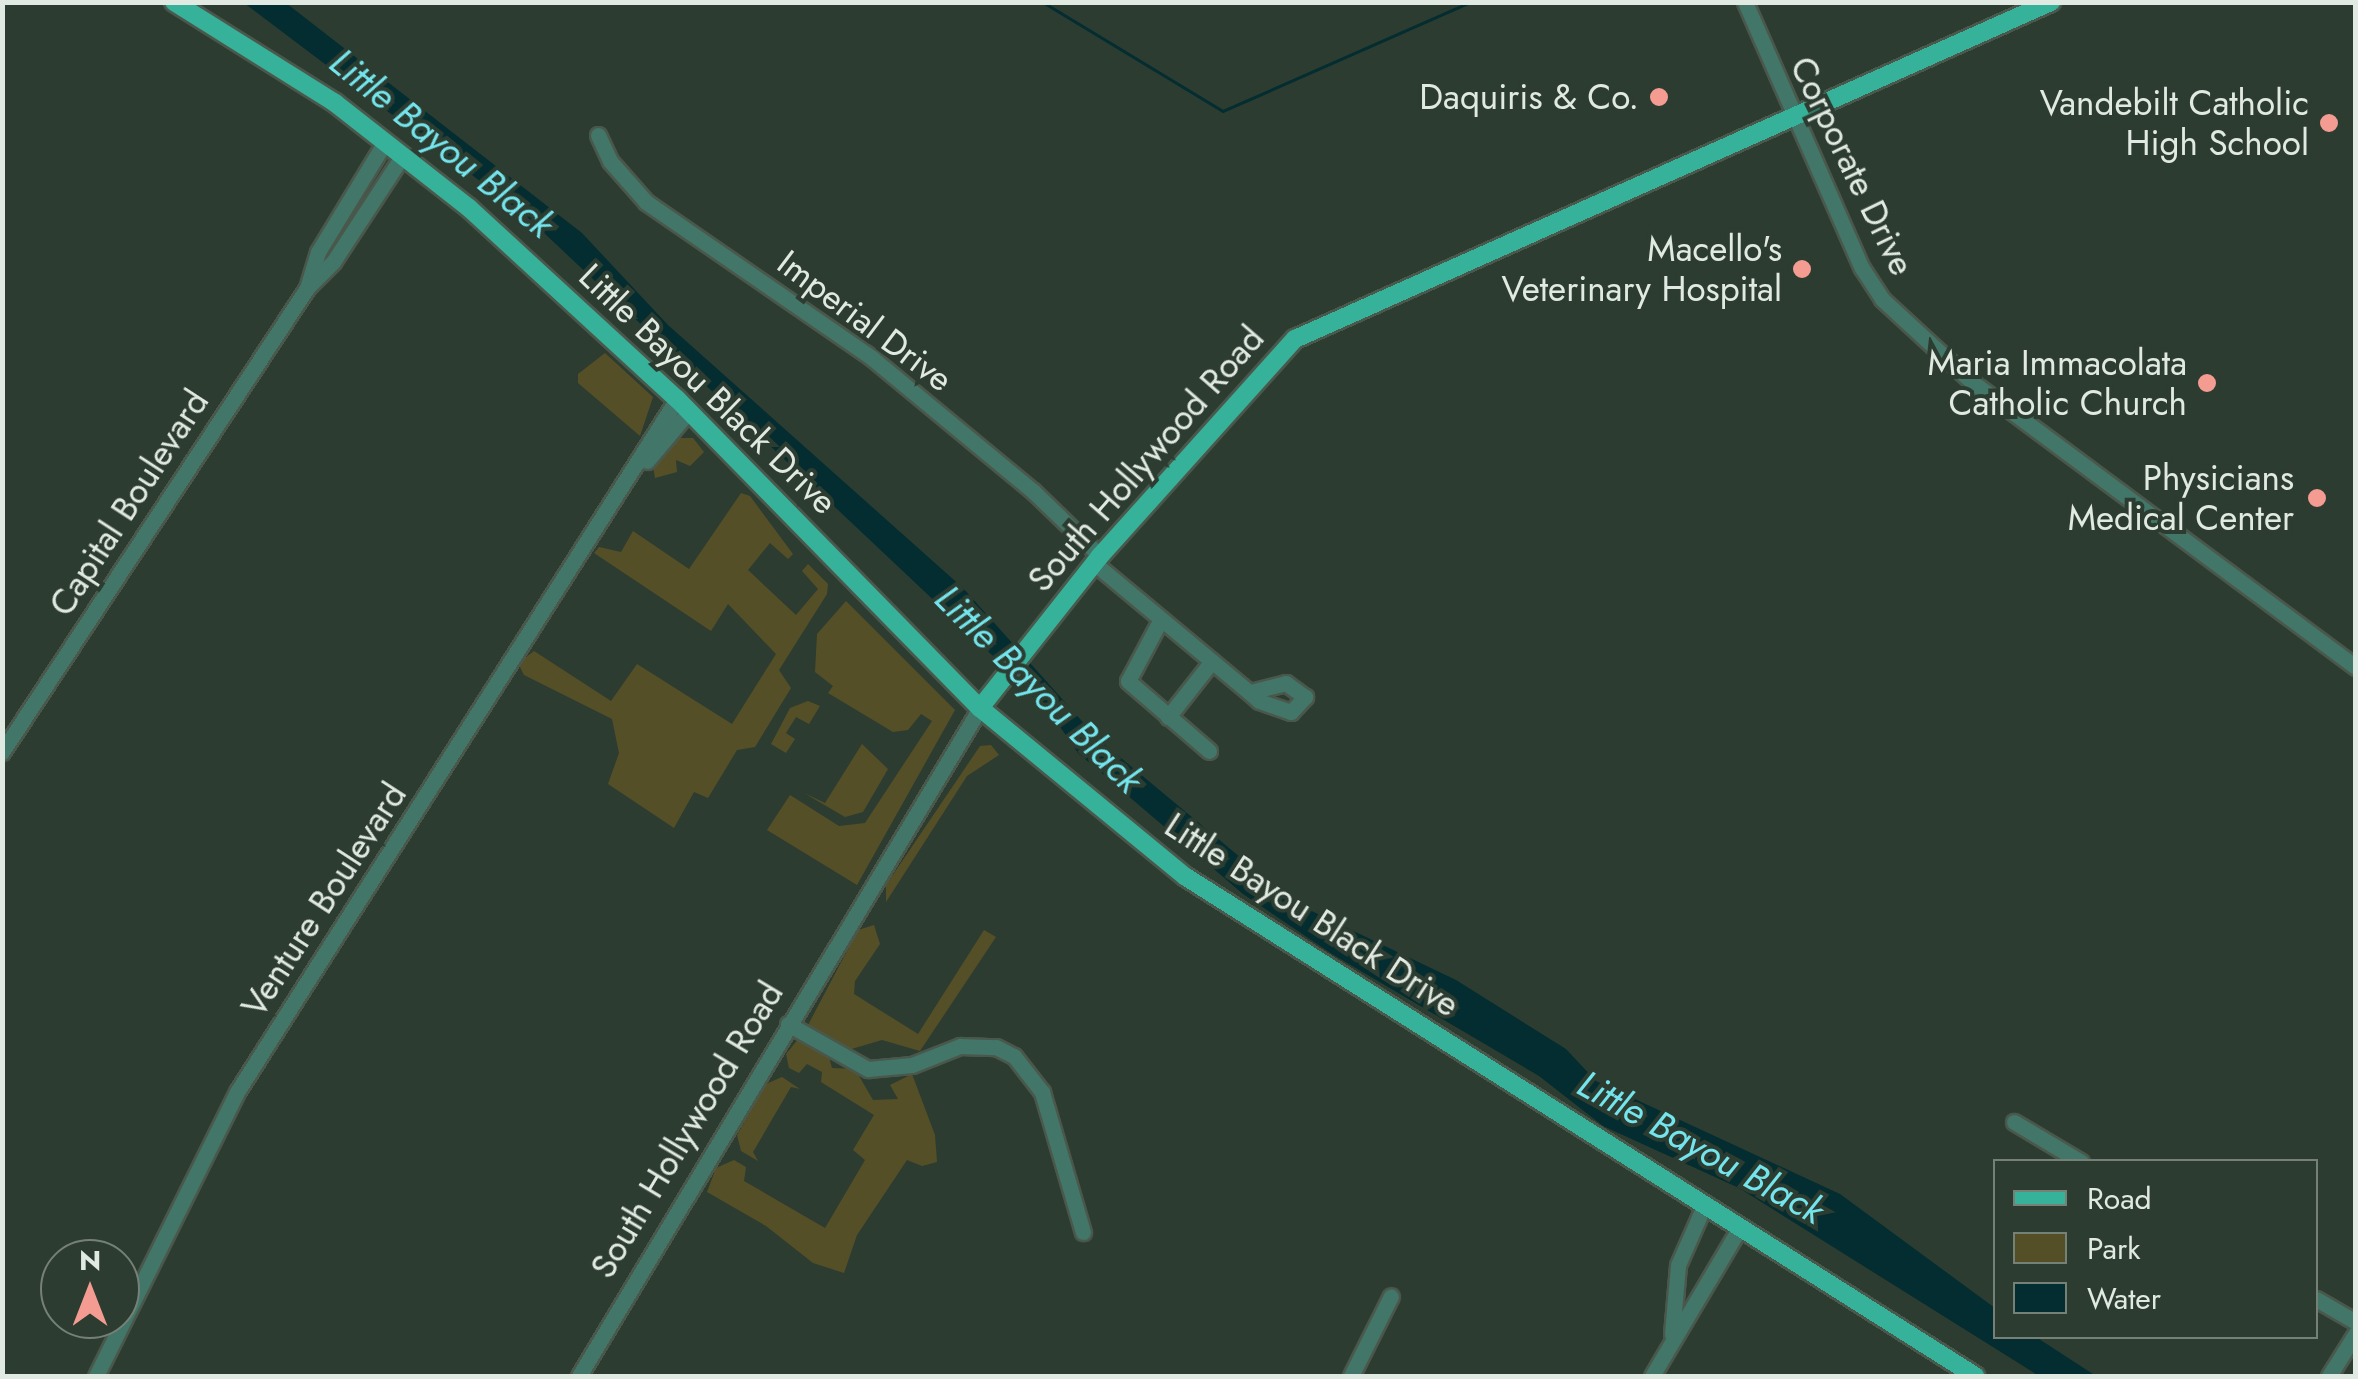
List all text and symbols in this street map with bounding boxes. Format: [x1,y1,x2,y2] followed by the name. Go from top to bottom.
[321,39,563,247] water label: Little Bayou Black
[1781,50,1923,282] street label: Corporate Drive
[1419,76,1639,118] place label: Daquiris & Co.
[2040,82,2309,164] place label: Vandebilt Catholic High School
[1648,86,1670,108] marker: Daquiris & Co.
[2318,112,2340,134] marker: Vandebilt Catholic High School
[1501,228,1782,310] place label: Macello's Veterinary Hospital
[769,242,961,400] street label: Imperial Drive
[570,255,846,523] street label: Little Bayou Black Drive
[1791,258,1813,280] marker: Macello's Veterinary Hospital
[1019,318,1273,600] street label: South Hollywood Road
[1927,342,2187,424] place label: Maria Immacolata Catholic Church
[2196,372,2218,394] marker: Maria Immacolata Catholic Church
[40,382,218,624] street label: Capital Boulevard
[2068,457,2294,539] place label: Physicians Medical Center
[2304,485,2330,511] marker: Physicians Medical Center
[926,576,1152,802] water label: Little Bayou Black
[233,775,415,1025] street label: Venture Boulevard
[1157,804,1467,1026] street label: Little Bayou Black Drive
[582,974,792,1286] street label: South Hollywood Road
[1570,1060,1832,1234] water label: Little Bayou Black
[1993,1159,2318,1339] legend
[2087,1177,2152,1220] text: Road
[2087,1227,2140,1270] text: Park
[40,1239,140,1339] north arrow
[79,1240,101,1281] text: N
[2087,1277,2161,1320] text: Water

